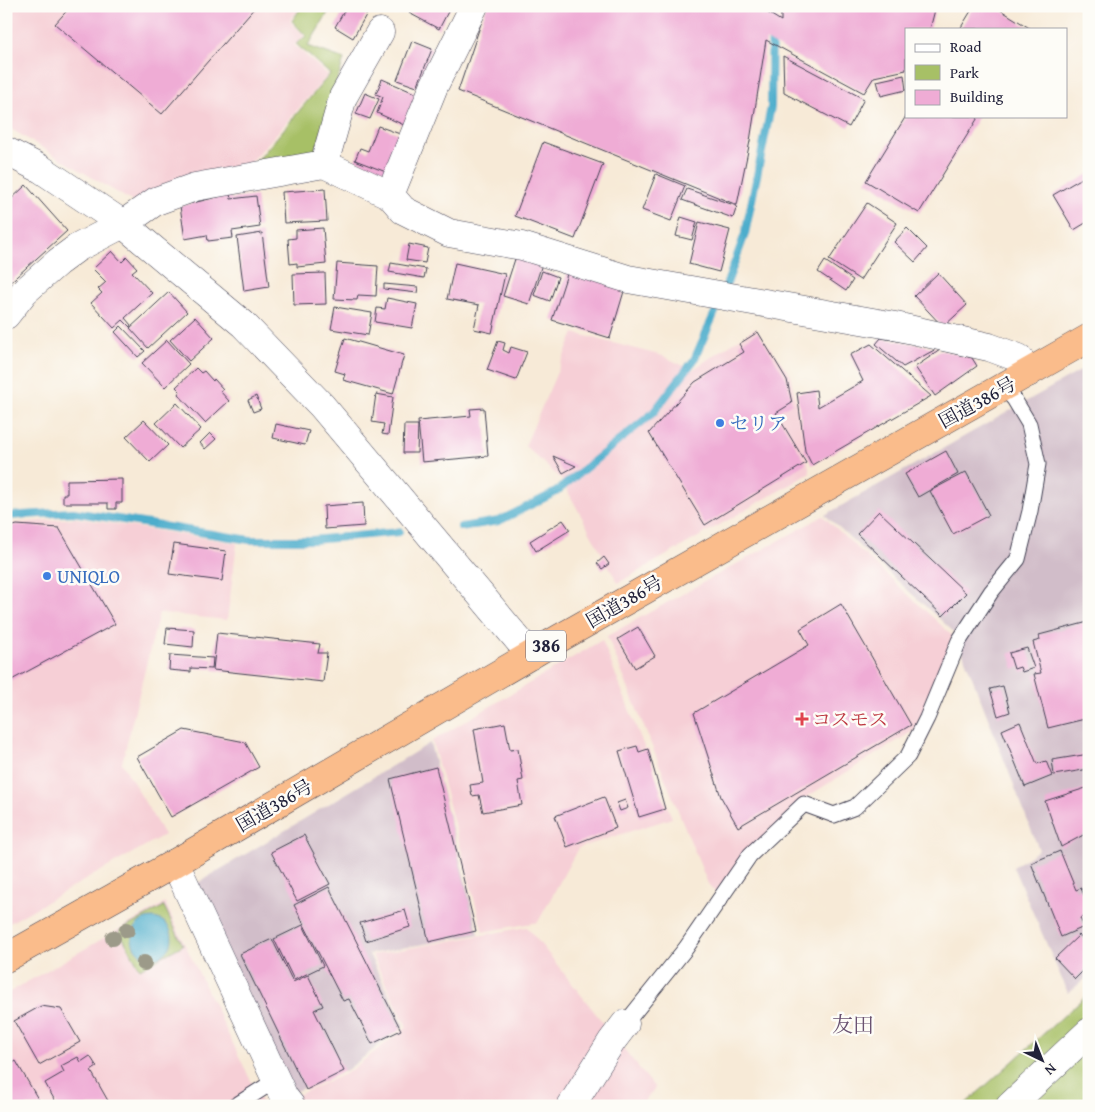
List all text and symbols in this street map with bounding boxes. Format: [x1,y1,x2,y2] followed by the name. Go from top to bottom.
[905,28,1068,118] legend
[950,36,981,57] text: Road
[950,62,979,83] text: Park
[950,86,1004,107] text: Building
[933,369,1021,435] street label: 国道386号
[730,409,787,437] place label: セリア
[714,417,726,429] marker: セリア
[57,562,120,590] place label: UNIQLO
[580,568,668,634] street label: 国道386号
[41,570,53,582] marker: UNIQLO
[526,630,566,661] road number: 386
[812,705,888,733] place label: コスモス
[796,713,808,725] marker: コスモス
[230,772,318,838] street label: 国道386号
[832,1009,874,1040] district label: 友田
[1018,1034,1068,1084] north arrow
[1040,1059,1061,1080] text: N

